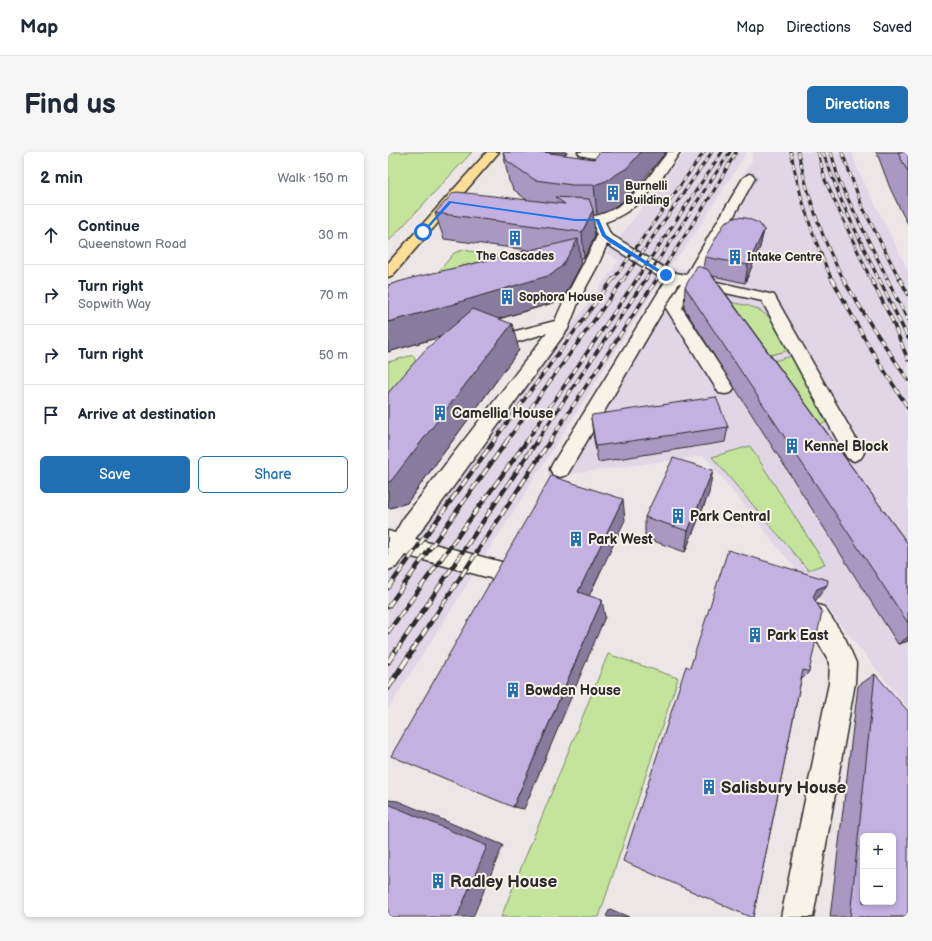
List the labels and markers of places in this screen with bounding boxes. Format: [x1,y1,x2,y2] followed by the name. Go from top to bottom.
[625,179,670,208] place label: Burnelli Building
[604,184,622,202] building icon: Burnelli Building
[506,229,524,247] building icon: The Cascades
[726,248,744,266] building icon: Intake Centre
[476,249,554,264] place label: The Cascades
[747,250,822,265] place label: Intake Centre
[498,288,516,306] building icon: Sophora House
[519,290,603,305] place label: Sophora House
[431,404,449,422] building icon: Camellia House
[452,405,553,422] place label: Camellia House
[783,437,801,455] building icon: Kennel Block
[804,438,889,455] place label: Kennel Block
[669,507,687,525] building icon: Park Central
[690,508,770,525] place label: Park Central
[567,530,585,548] building icon: Park West
[588,531,653,548] place label: Park West
[746,626,764,644] building icon: Park East
[767,627,829,644] place label: Park East
[504,681,522,699] building icon: Bowden House
[525,682,621,699] place label: Bowden House
[700,778,718,796] building icon: Salisbury House
[721,778,847,798] place label: Salisbury House
[429,872,447,890] building icon: Radley House
[450,872,557,892] place label: Radley House

